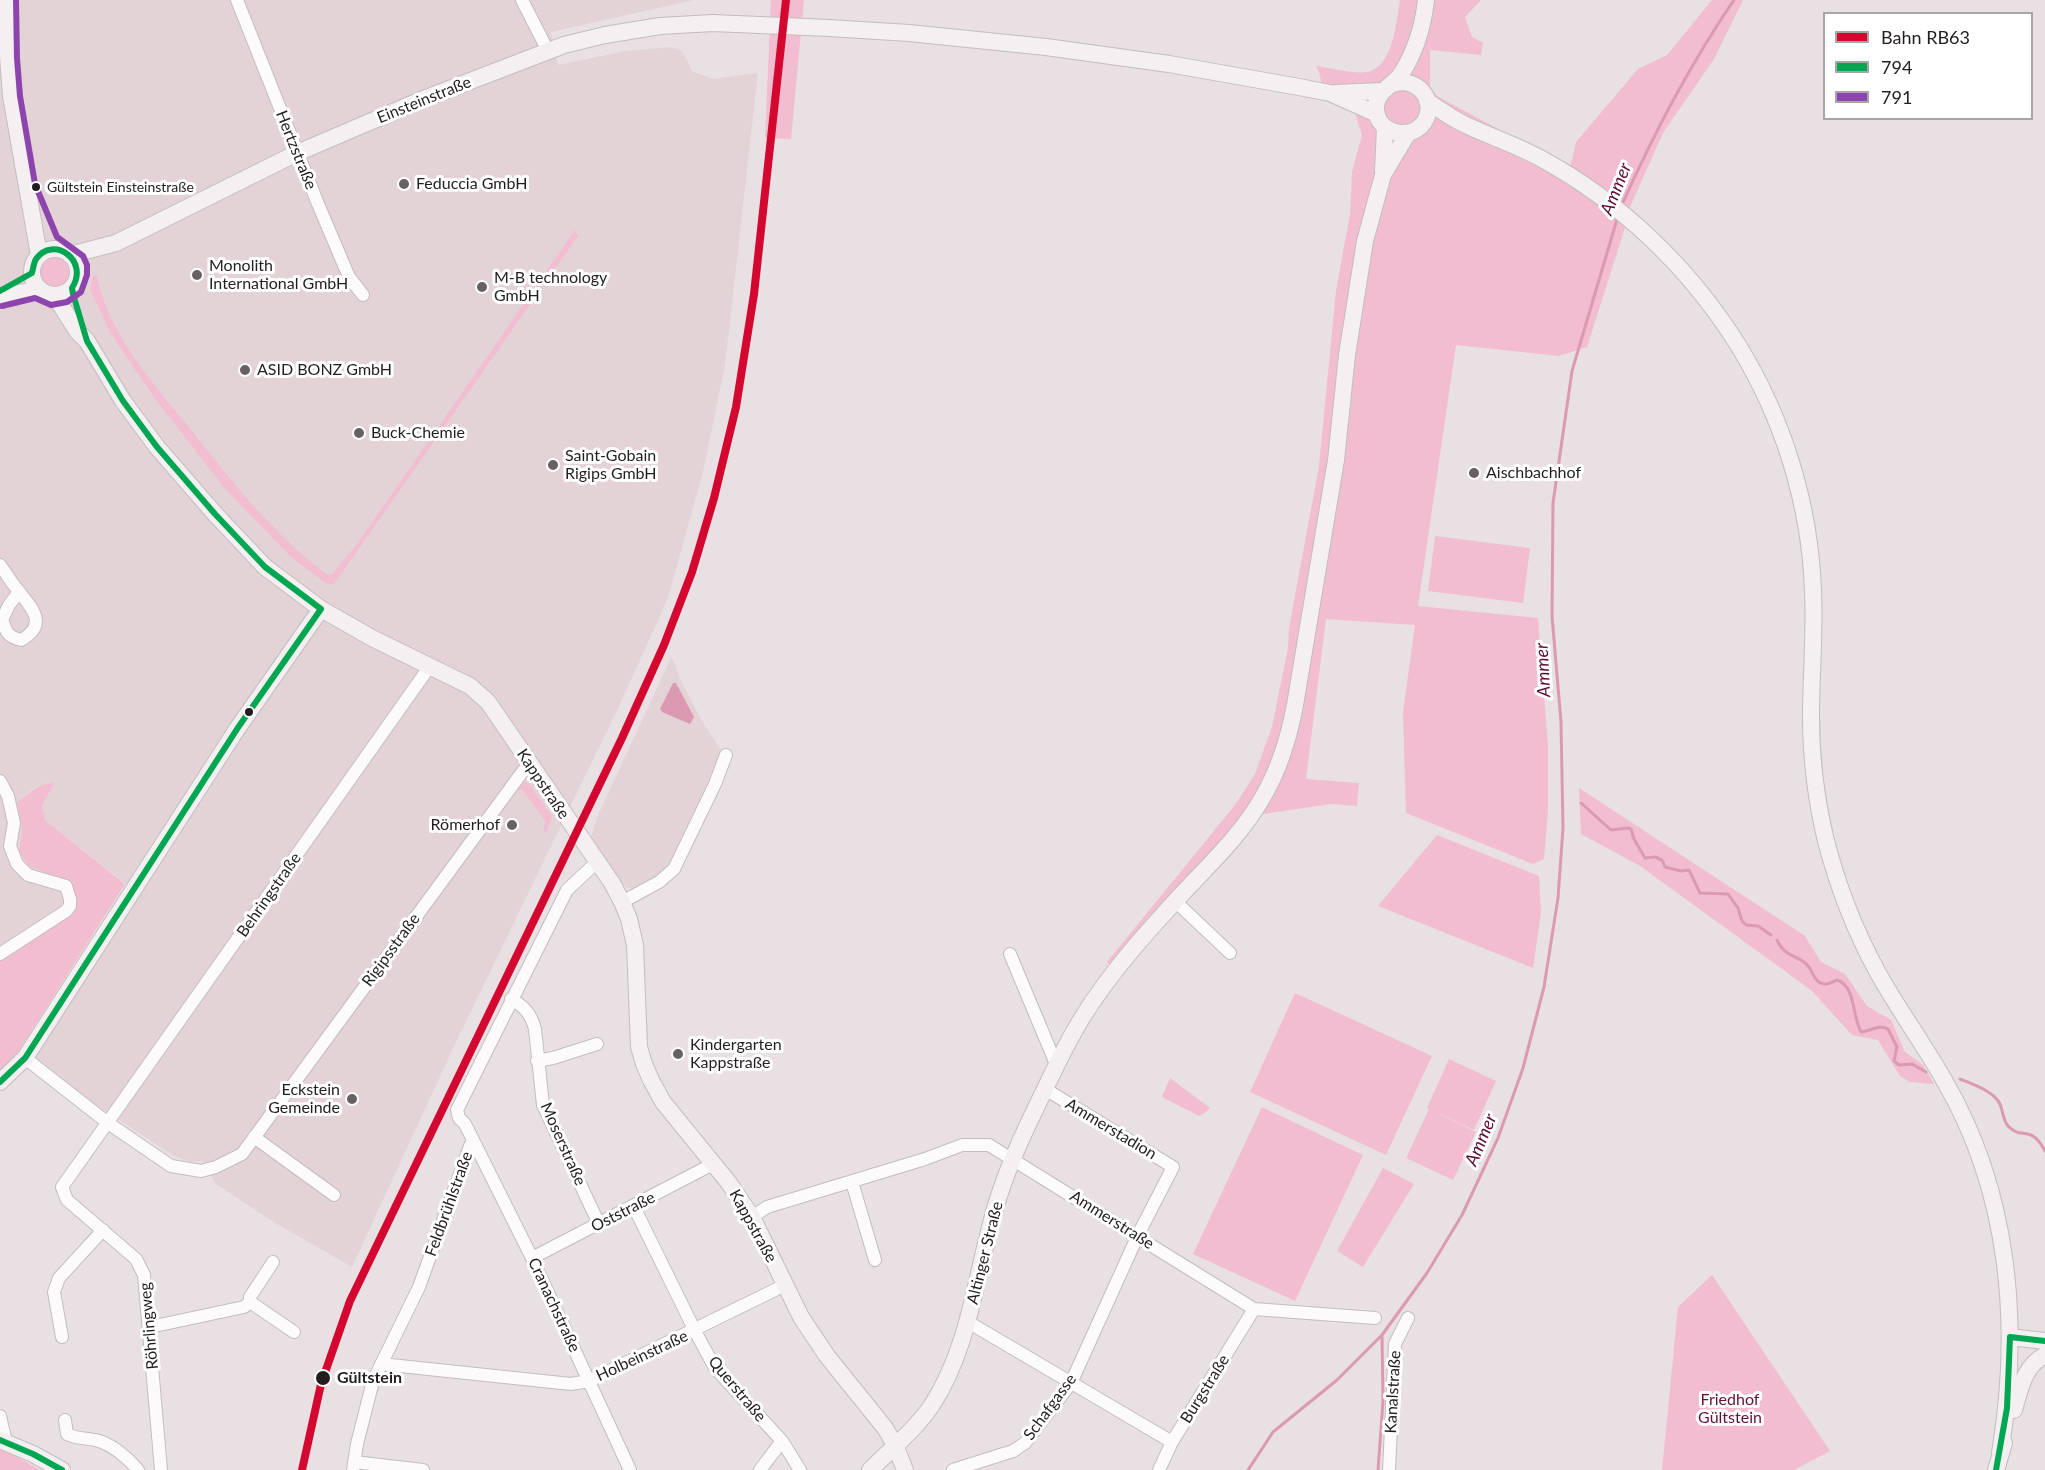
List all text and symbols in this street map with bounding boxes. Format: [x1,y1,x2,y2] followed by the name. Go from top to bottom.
[1823,12,2033,120] legend
[1881,26,1970,48] text: Bahn RB63
[1881,56,1912,78] text: 794
[374,72,474,128] street label: Einsteinstraße
[1881,86,1912,108] text: 791
[272,108,320,192] street label: Hertzstraße
[1596,160,1636,218] water label: Ammer
[416,174,527,194] place label: Feduccia GmbH
[397,177,411,191] marker: Feduccia GmbH
[47,179,194,195] place label: Gültstein Einsteinstraße
[30,181,42,193] marker: Gültstein Einsteinstraße
[209,256,348,294] place label: Monolith International GmbH
[190,268,204,282] marker: Monolith International GmbH
[494,268,607,306] place label: M-B technology GmbH
[475,280,489,294] marker: M-B technology GmbH
[257,360,392,380] place label: ASID BONZ GmbH
[238,363,252,377] marker: ASID BONZ GmbH
[371,423,465,443] place label: Buck-Chemie
[352,426,366,440] marker: Buck-Chemie
[565,446,657,484] place label: Saint-Gobain Rigips GmbH
[546,458,560,472] marker: Saint-Gobain Rigips GmbH
[1486,463,1581,483] place label: Aischbachhof
[1467,466,1481,480] marker: Aischbachhof
[1531,642,1555,698] water label: Ammer
[243,706,255,718] unlabelled marker
[513,745,573,823] street label: Kappstraße
[431,815,500,835] place label: Römerhof
[505,818,519,832] marker: Römerhof
[233,849,305,941] street label: Behringstraße
[358,910,424,990] street label: Rigipsstraße
[690,1035,782,1073] place label: Kindergarten Kappstraße
[671,1047,685,1061] marker: Kindergarten Kappstraße
[268,1080,340,1118] place label: Eckstein Gemeinde
[345,1092,359,1106] marker: Eckstein Gemeinde
[1062,1094,1160,1164] street label: Ammerstadion
[536,1100,590,1188] street label: Moserstraße
[1460,1111,1502,1169] water label: Ammer
[421,1149,477,1259] street label: Feldbrühlstraße
[725,1186,781,1266] street label: Kappstraße
[1066,1187,1158,1253] street label: Ammerstraße
[588,1188,658,1236] street label: Oststraße
[963,1200,1007,1306] street label: Altinger Straße
[524,1255,584,1355] street label: Cranachstraße
[136,1282,162,1370] street label: Röhrlingweg
[593,1326,691,1386] street label: Holbeinstraße
[1381,1350,1405,1434] street label: Kanalstraße
[1176,1351,1234,1427] street label: Burgstraße
[704,1352,770,1426] street label: Querstraße
[337,1368,402,1388] place label: Gültstein
[314,1369,332,1387] marker: Gültstein
[1020,1370,1080,1444] street label: Schafgasse
[1698,1390,1762,1428] park label: Friedhof Gültstein

